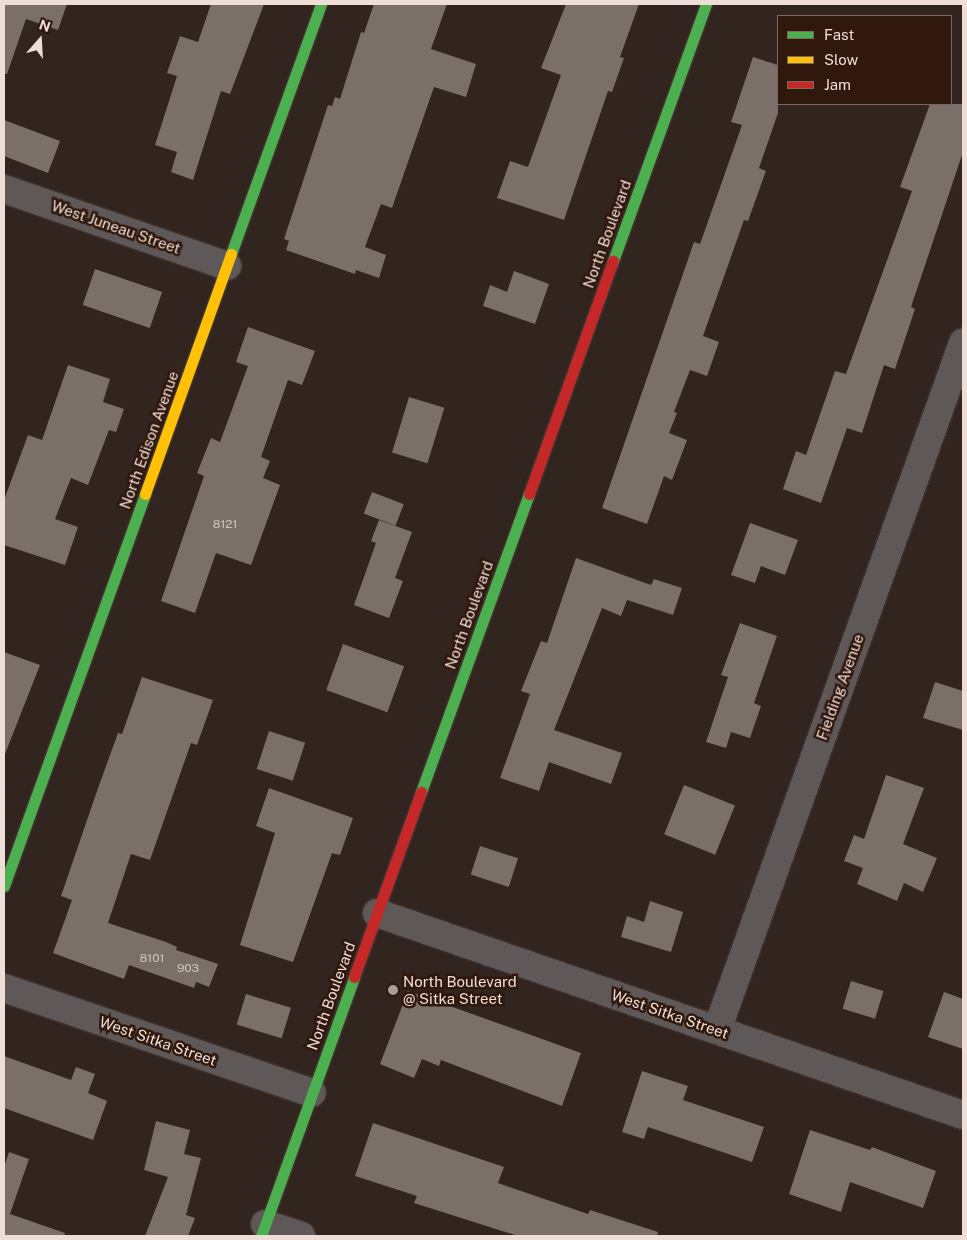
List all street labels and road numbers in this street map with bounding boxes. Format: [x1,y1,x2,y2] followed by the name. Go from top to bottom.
[579,177,635,291] street label: North Boulevard
[49,196,183,258] street label: West Juneau Street
[116,369,182,511] street label: North Edison Avenue
[441,558,497,672] street label: North Boulevard
[813,632,867,742] street label: Fielding Avenue
[303,939,359,1053] street label: North Boulevard
[609,986,731,1042] street label: West Sitka Street
[97,1013,219,1069] street label: West Sitka Street

